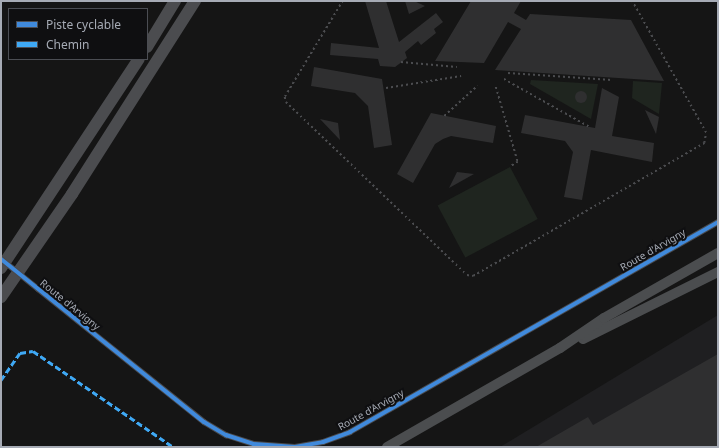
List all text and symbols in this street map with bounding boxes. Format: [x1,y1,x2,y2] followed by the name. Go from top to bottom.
[8,8,148,60] legend
[46,16,121,33] text: Piste cyclable
[46,36,90,53] text: Chemin
[618,226,688,274] street label: Route d'Arvigny
[38,277,102,333] street label: Route d'Arvigny
[336,387,406,433] street label: Route d'Arvigny

